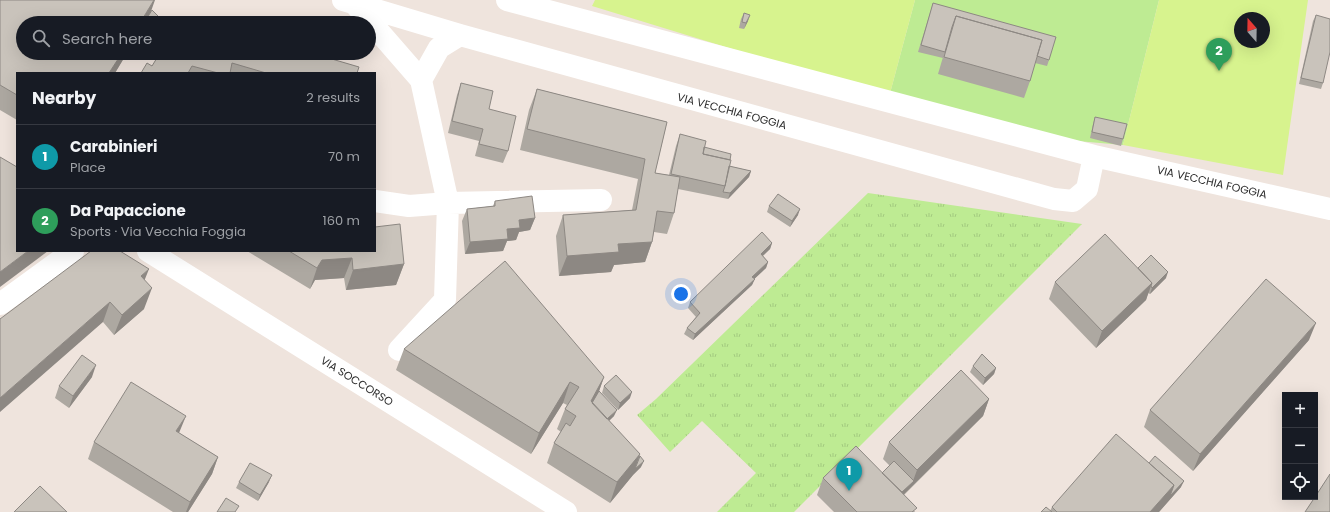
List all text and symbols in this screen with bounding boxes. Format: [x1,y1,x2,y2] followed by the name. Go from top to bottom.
[1234,12,1270,48] north arrow
[16,16,376,60] search box
[30,27,52,49] icon: search
[62,28,152,49] text: Search here
[1206,38,1232,71] pin: 2
[32,86,96,110] text: Nearby
[306,88,360,107] text: 2 results
[676,89,789,133] street label: VIA VECCHIA FOGGIA
[70,136,157,157] text: Carabinieri
[43,147,47,166] text: 1
[328,147,360,166] text: 70 m
[70,158,105,177] text: Place
[1155,162,1269,203] street label: VIA VECCHIA FOGGIA
[70,200,186,221] text: Da Papaccione
[41,211,49,230] text: 2
[323,211,360,230] text: 160 m
[70,222,246,241] text: Sports · Via Vecchia Foggia
[671,284,691,304] your location
[318,352,397,410] street label: VIA SOCCORSO
[1282,392,1318,500] map controls
[1282,392,1318,428] button: +
[1282,428,1318,464] button: −
[836,458,862,491] pin: 1
[1282,464,1318,500] button: locate

